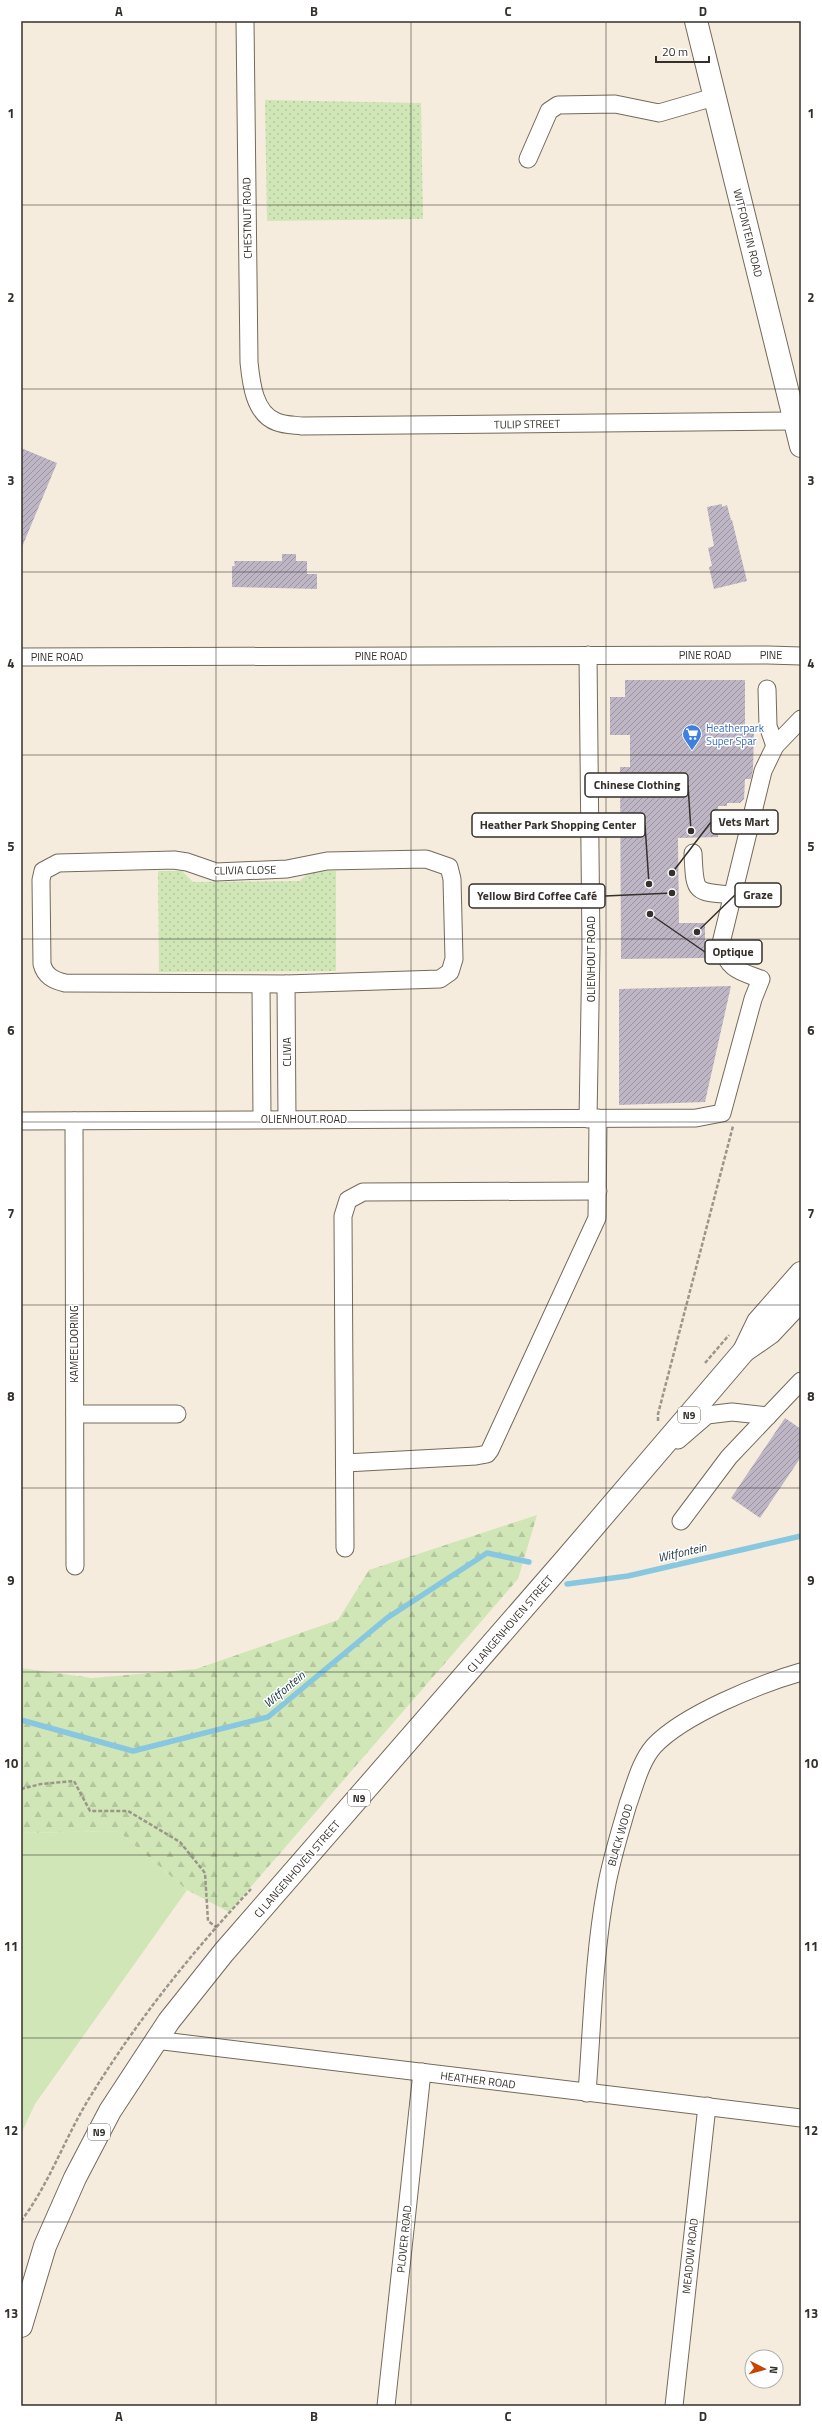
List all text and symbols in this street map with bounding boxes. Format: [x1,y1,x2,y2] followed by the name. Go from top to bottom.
[115,1,123,21] text: A
[310,1,318,21] text: B
[504,1,512,21] text: C
[699,1,707,21] text: D
[656,38,709,64] scale bar
[662,42,688,61] text: 20 m
[7,103,15,123] text: 1
[807,103,815,123] text: 1
[238,177,256,259] street label: CHESTNUT ROAD
[729,187,767,279] street label: WITFONTEIN ROAD
[7,287,15,307] text: 2
[807,287,815,307] text: 2
[494,415,560,433] street label: TULIP STREET
[7,470,15,490] text: 3
[807,470,815,490] text: 3
[679,647,731,663] street label: PINE ROAD
[760,647,782,663] street label: PINE
[355,648,407,664] street label: PINE ROAD
[31,649,83,665] street label: PINE ROAD
[7,653,15,673] text: 4
[807,653,815,673] text: 4
[706,720,765,749] place label: Heatherpark Super Spar
[681,723,703,751] supermarket icon: Heatherpark Super Spar
[585,773,688,797] callout: Chinese Clothing
[594,775,681,794] text: Chinese Clothing
[711,810,778,834] callout: Vets Mart
[719,812,770,831] text: Vets Mart
[472,813,645,837] callout: Heather Park Shopping Center
[480,815,637,834] text: Heather Park Shopping Center
[7,836,15,856] text: 5
[807,836,815,856] text: 5
[214,861,276,879] street label: CLIVIA CLOSE
[735,883,781,907] callout: Graze
[469,884,605,908] callout: Yellow Bird Coffee Café
[743,885,773,904] text: Graze
[477,886,597,905] text: Yellow Bird Coffee Café
[583,916,599,1002] street label: OLIENHOUT ROAD
[705,940,762,964] callout: Optique
[712,942,754,961] text: Optique
[7,1020,15,1040] text: 6
[807,1020,815,1040] text: 6
[279,1037,295,1067] street label: CLIVIA
[261,1111,347,1127] street label: OLIENHOUT ROAD
[7,1203,15,1223] text: 7
[807,1203,815,1223] text: 7
[66,1305,82,1383] street label: KAMEELDORING
[7,1386,15,1406] text: 8
[807,1386,815,1406] text: 8
[678,1407,700,1423] road number: N9
[656,1537,709,1567] water label: Witfontein
[7,1570,15,1590] text: 9
[807,1570,815,1590] text: 9
[463,1572,557,1676] street label: CJ LANGENHOVEN STREET
[259,1665,310,1712] water label: Witfontein
[4,1753,18,1773] text: 10
[804,1753,818,1773] text: 10
[348,1790,370,1806] road number: N9
[603,1802,637,1868] street label: BLACK WOOD
[250,1817,344,1921] street label: CJ LANGENHOVEN STREET
[4,1936,18,1956] text: 11
[804,1936,818,1956] text: 11
[440,2067,516,2093] street label: HEATHER ROAD
[4,2120,18,2140] text: 12
[804,2120,818,2140] text: 12
[88,2124,110,2140] road number: N9
[392,2204,416,2274] street label: PLOVER ROAD
[678,2217,702,2295] street label: MEADOW ROAD
[4,2303,18,2323] text: 13
[804,2303,818,2323] text: 13
[744,2349,784,2389] north arrow
[766,2365,782,2375] text: N
[115,2406,123,2426] text: A
[310,2406,318,2426] text: B
[504,2406,512,2426] text: C
[699,2406,707,2426] text: D

